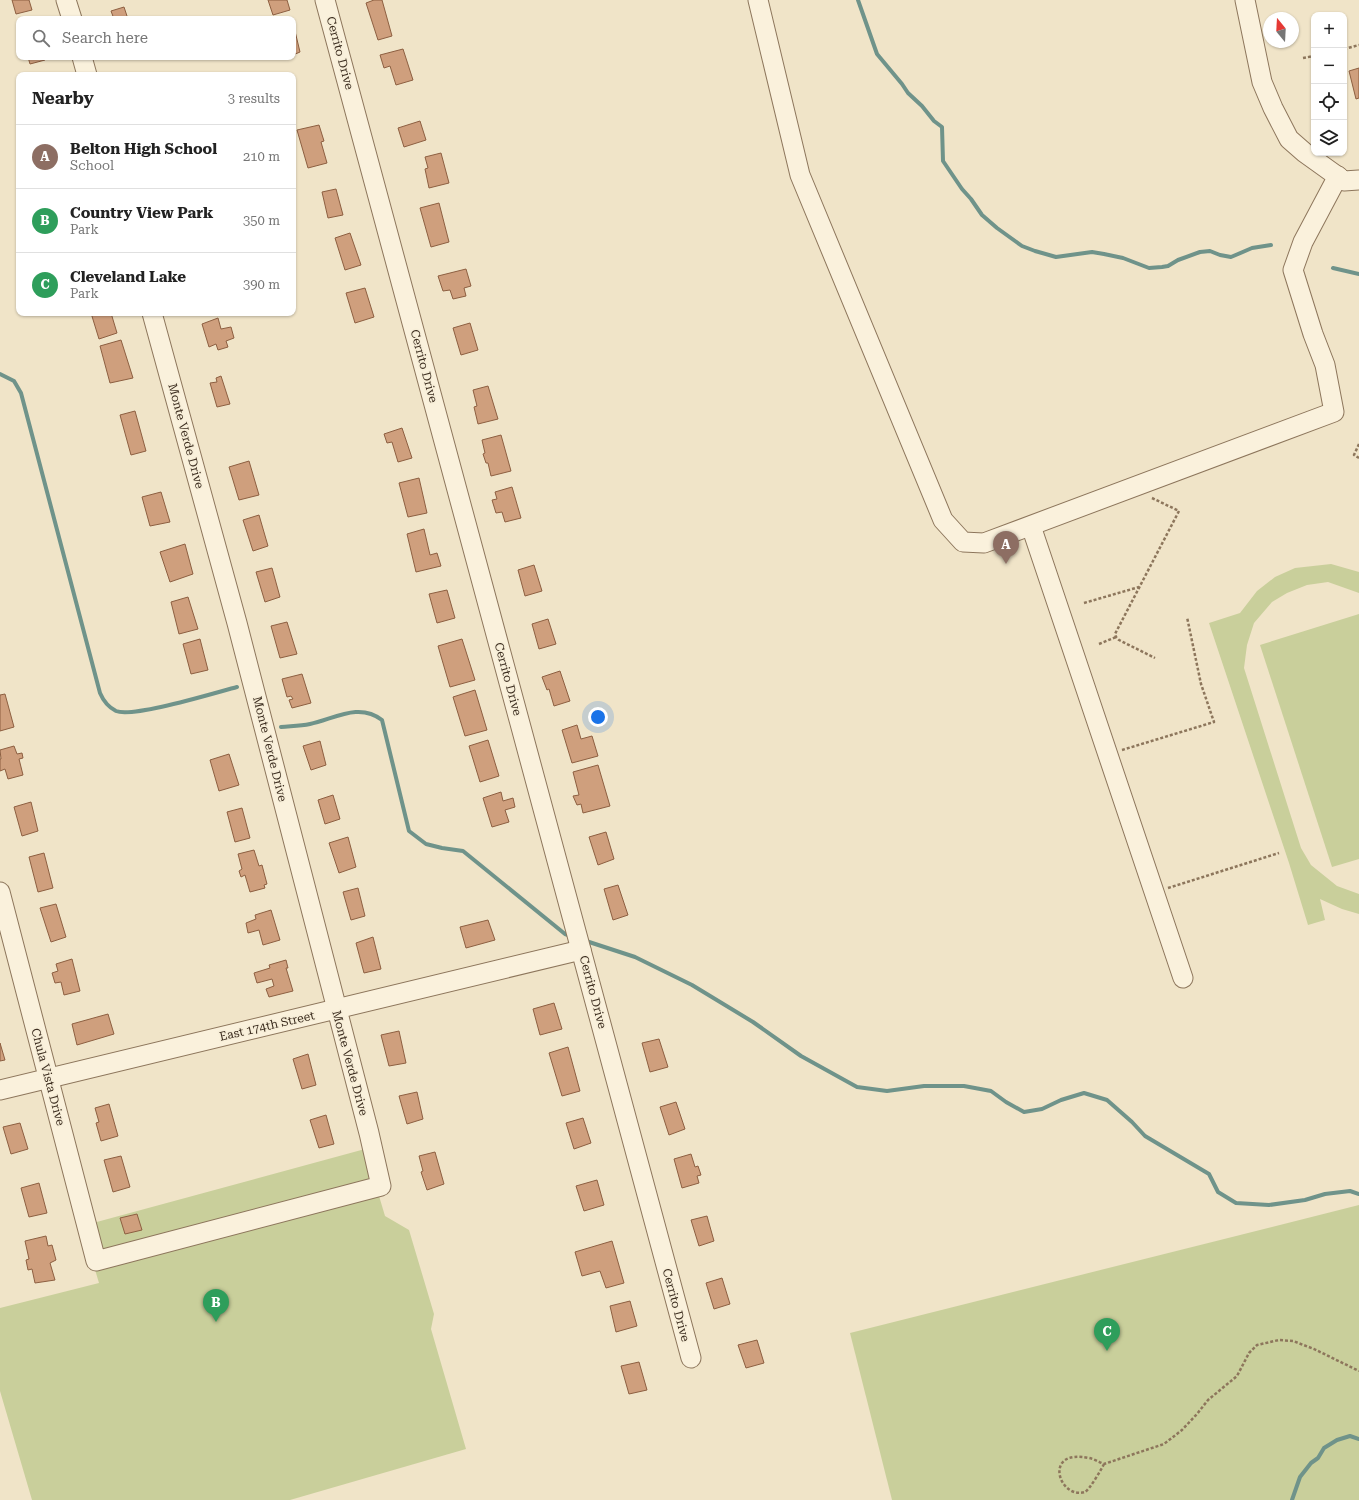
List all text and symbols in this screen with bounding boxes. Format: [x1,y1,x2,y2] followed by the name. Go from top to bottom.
[1263,12,1299,48] north arrow
[1311,12,1347,156] map controls
[1311,12,1347,48] button: +
[324,15,357,91] street label: Cerrito Drive
[16,16,296,60] search box
[30,27,52,49] icon: search
[62,29,148,47] text: Search here
[1311,48,1347,84] button: −
[1311,84,1347,120] button: locate
[32,88,94,108] text: Nearby
[228,91,280,106] text: 3 results
[1311,120,1347,156] button: layers
[70,140,217,158] text: Belton High School
[40,149,50,164] text: A
[243,149,280,164] text: 210 m
[70,158,114,173] text: School
[70,204,213,222] text: Country View Park
[40,213,50,228] text: B
[243,213,280,228] text: 350 m
[70,222,99,237] text: Park
[70,268,186,286] text: Cleveland Lake
[40,277,50,292] text: C
[243,277,280,292] text: 390 m
[70,286,99,301] text: Park
[408,328,441,404] street label: Cerrito Drive
[165,382,207,490] street label: Monte Verde Drive
[993,531,1019,564] pin: A
[492,641,525,717] street label: Cerrito Drive
[250,695,290,804] street label: Monte Verde Drive
[588,707,608,727] your location
[577,954,610,1030] street label: Cerrito Drive
[218,1008,316,1044] street label: East 174th Street
[329,1009,371,1117] street label: Monte Verde Drive
[28,1027,68,1128] street label: Chula Vista Drive
[660,1267,693,1343] street label: Cerrito Drive
[203,1289,229,1322] pin: B
[1094,1318,1120,1351] pin: C

